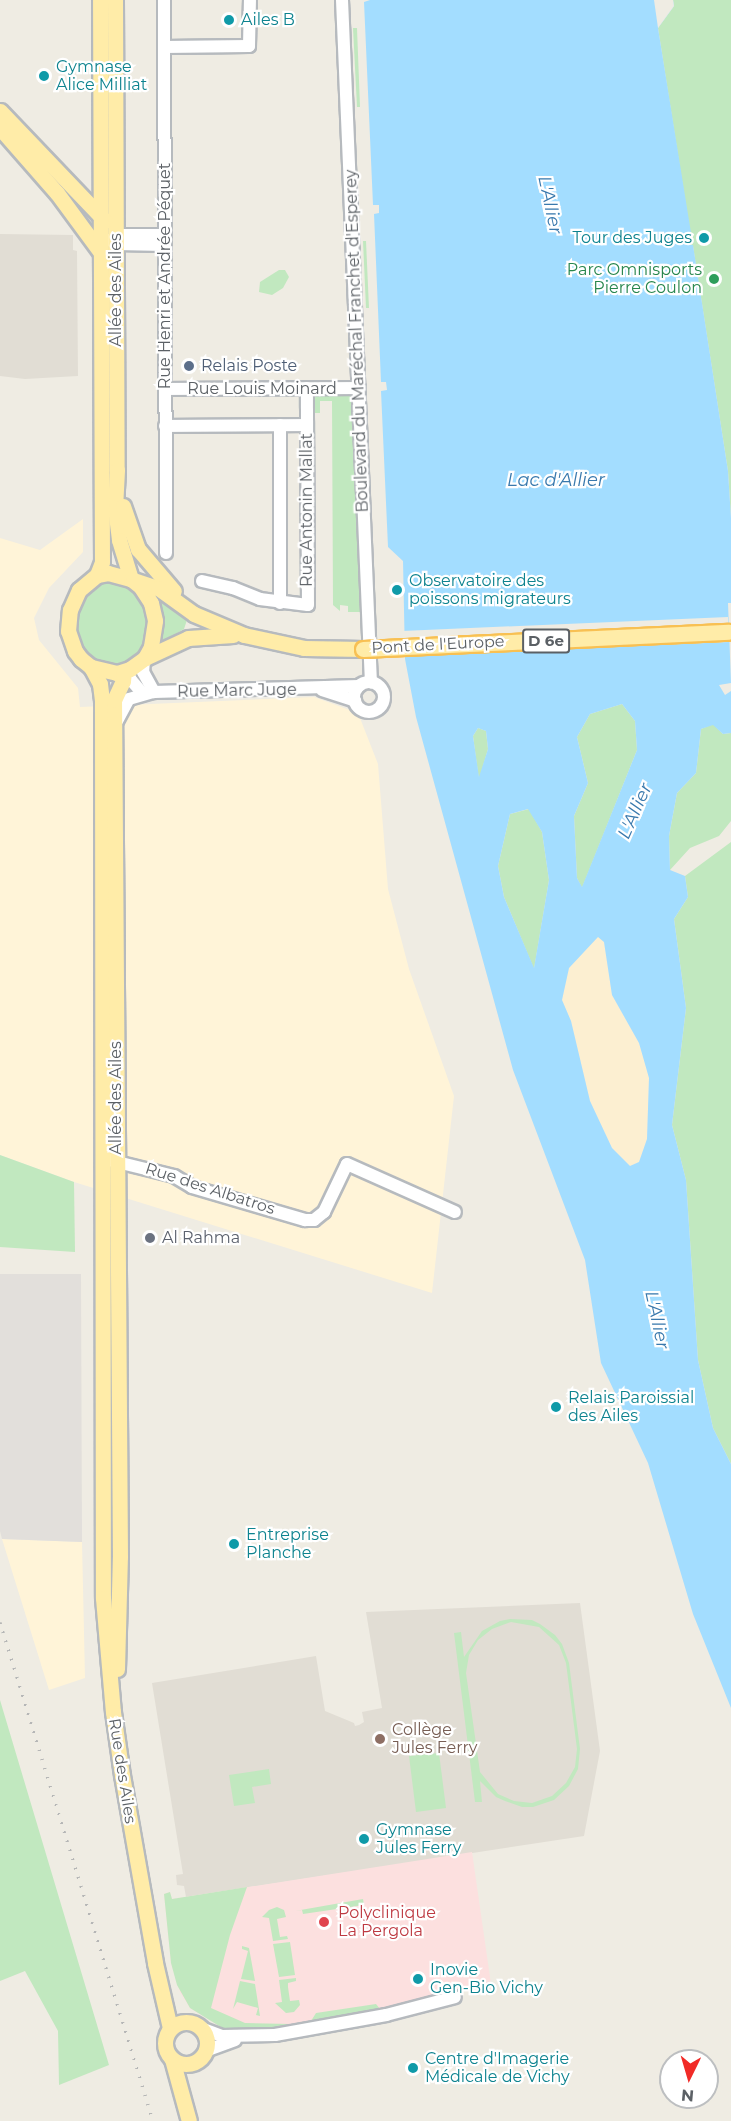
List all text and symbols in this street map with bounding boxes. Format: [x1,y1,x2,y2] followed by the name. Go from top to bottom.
[241,10,295,30] place label: Ailes B
[222,13,236,27] marker: Ailes B
[56,57,147,95] place label: Gymnase Alice Milliat
[37,69,51,83] marker: Gymnase Alice Milliat
[155,163,175,389] street label: Rue Henri et Andrée Péquet
[341,169,373,513] street label: Boulevard du Maréchal Franchet d'Esperey
[533,174,567,236] water label: L'Allier
[573,228,692,248] place label: Tour des Juges
[697,231,711,245] marker: Tour des Juges
[106,233,126,347] street label: Allée des Ailes
[567,260,702,298] place label: Parc Omnisports Pierre Coulon
[707,272,721,286] marker: Parc Omnisports Pierre Coulon
[201,356,297,376] place label: Relais Poste
[182,359,196,373] marker: Relais Poste
[187,379,337,399] street label: Rue Louis Moinard
[297,433,317,587] street label: Rue Antonin Mallat
[507,469,605,491] water label: Lac d'Allier
[409,571,571,609] place label: Observatoire des poissons migrateurs
[390,583,404,597] marker: Observatoire des poissons migrateurs
[522,629,570,653] road number: D 6e
[371,632,505,658] street label: Pont de l'Europe
[177,680,297,702] street label: Rue Marc Juge
[613,780,657,842] water label: L'Allier
[106,1041,126,1155] street label: Allée des Ailes
[143,1159,277,1219] street label: Rue des Albatros
[162,1228,240,1248] place label: Al Rahma
[143,1231,157,1245] marker: Al Rahma
[640,1289,674,1351] water label: L'Allier
[568,1388,694,1426] place label: Relais Paroissial des Ailes
[549,1400,563,1414] marker: Relais Paroissial des Ailes
[246,1525,329,1563] place label: Entreprise Planche
[227,1537,241,1551] marker: Entreprise Planche
[104,1717,140,1825] street label: Rue des Ailes
[392,1720,478,1758] place label: Collège Jules Ferry
[373,1732,387,1746] marker: Collège Jules Ferry
[376,1820,462,1858] place label: Gymnase Jules Ferry
[357,1832,371,1846] marker: Gymnase Jules Ferry
[338,1903,436,1941] place label: Polyclinique La Pergola
[315,1913,333,1931] marker: Polyclinique La Pergola
[430,1960,543,1998] place label: Inovie Gen-Bio Vichy
[411,1972,425,1986] marker: Inovie Gen-Bio Vichy
[425,2049,570,2087] place label: Centre d'Imagerie Médicale de Vichy
[659,2049,719,2109] north arrow
[406,2061,420,2075] marker: Centre d'Imagerie Médicale de Vichy
[680,2085,695,2105] text: N

